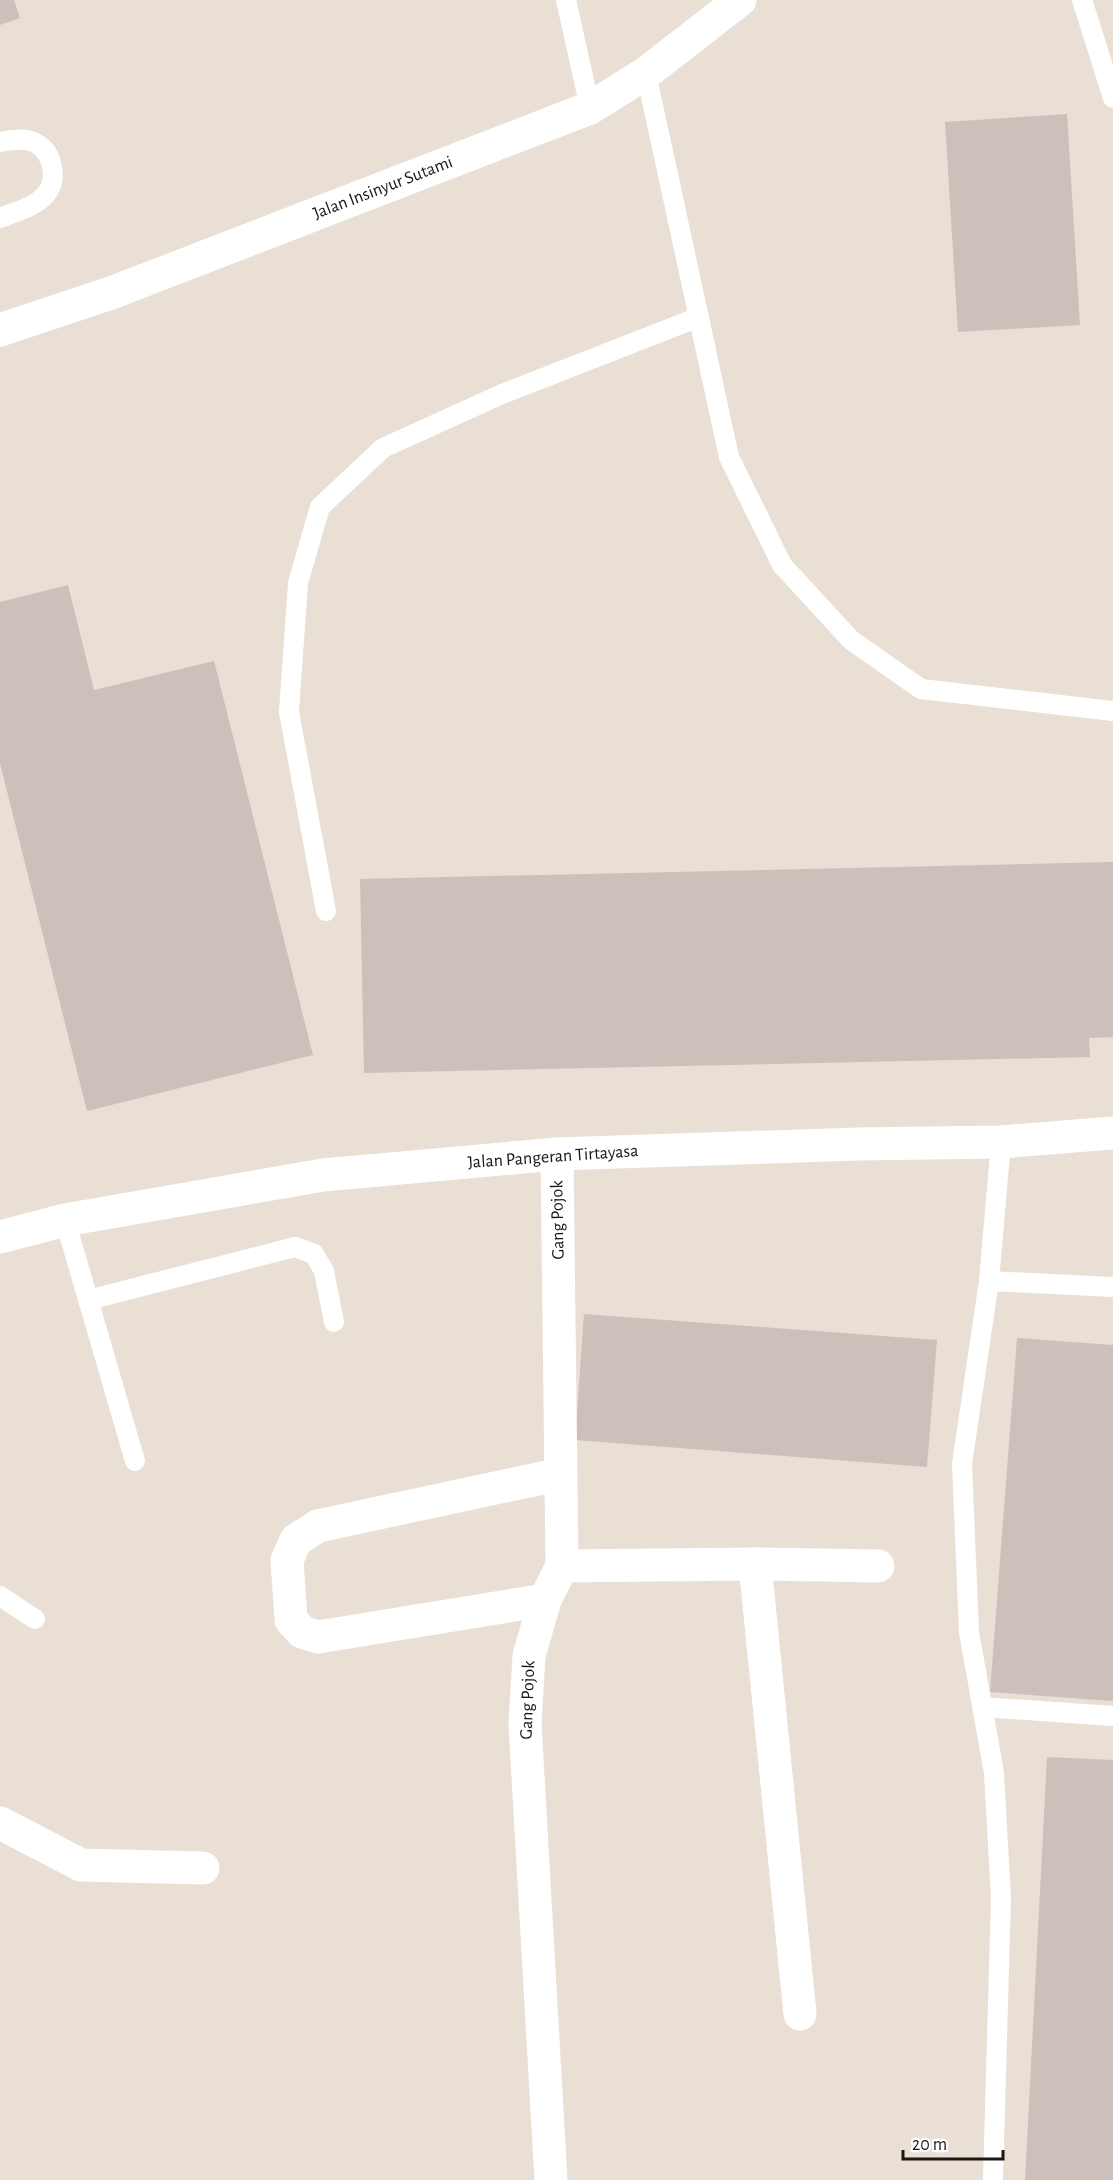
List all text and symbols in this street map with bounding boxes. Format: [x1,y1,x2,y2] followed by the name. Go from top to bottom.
[311,153,455,223] street label: Jalan Insinyur Sutami
[467,1142,639,1172] street label: Jalan Pangeran Tirtayasa
[548,1180,568,1260] street label: Gang Pojok
[518,1659,538,1740] street label: Gang Pojok
[903,2123,1004,2161] scale bar
[912,2136,947,2154] text: 20 m

